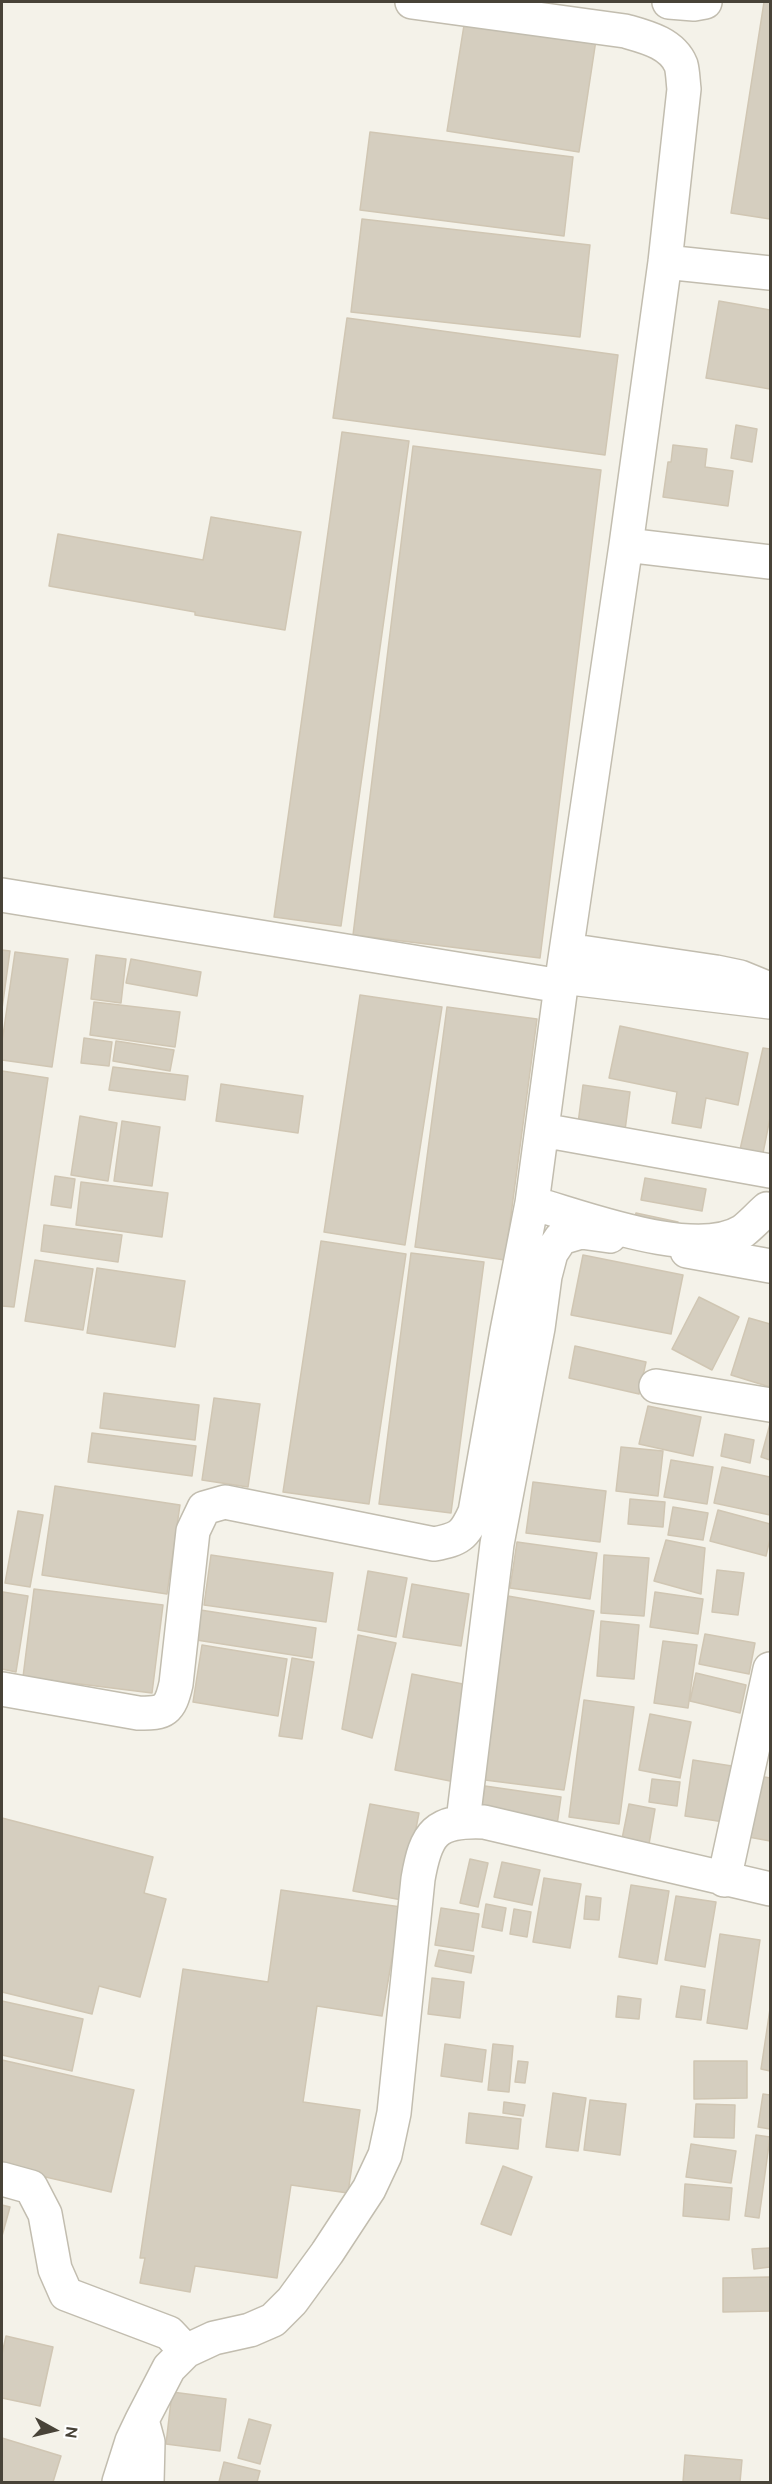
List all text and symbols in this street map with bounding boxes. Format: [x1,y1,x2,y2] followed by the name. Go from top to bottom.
[24,2400,84,2460] north arrow
[62,2425,82,2440] text: N

